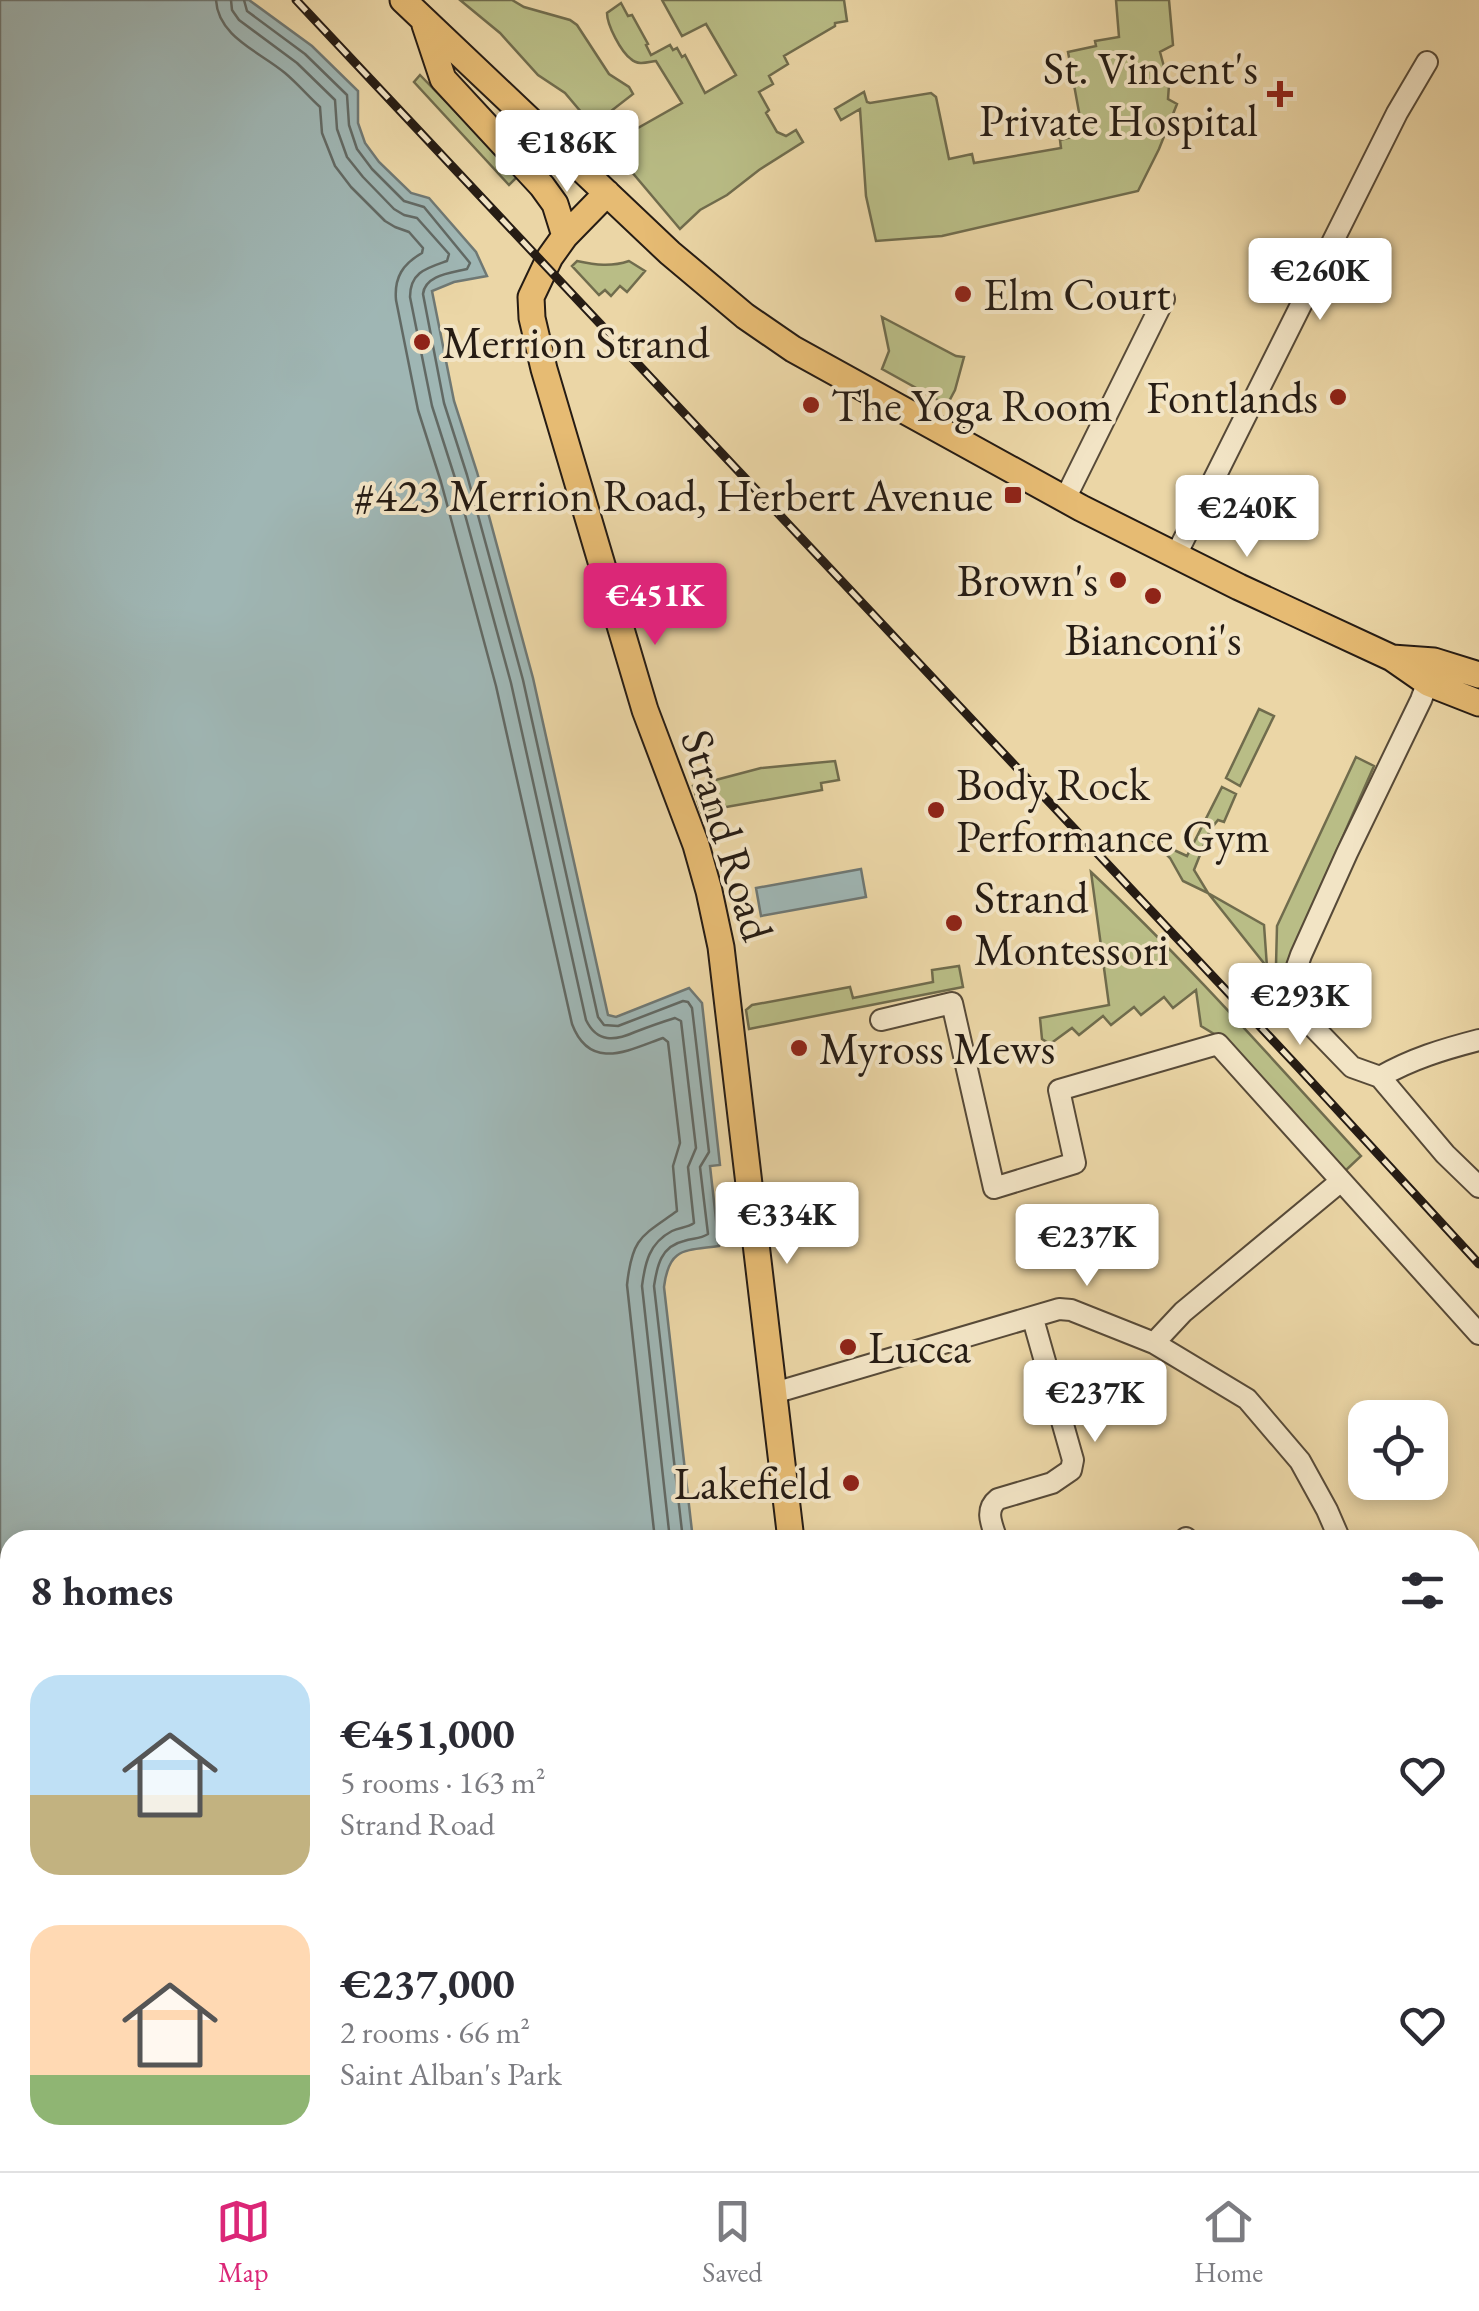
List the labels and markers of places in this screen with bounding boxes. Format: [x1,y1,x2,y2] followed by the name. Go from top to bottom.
[979,39,1258,149] place label: St. Vincent's Private Hospital
[1267,81,1293,107] marker: St. Vincent's Private Hospital
[497,110,637,195] pin: €186K
[1250,238,1390,323] pin: €260K
[983,265,1170,323] place label: Elm Court
[952,283,974,305] marker: Elm Court
[442,313,710,371] place label: Merrion Strand
[411,331,433,353] marker: Merrion Strand
[1146,368,1318,426] place label: Fontlands
[831,376,1113,434] place label: The Yoga Room
[1327,386,1349,408] marker: Fontlands
[800,394,822,416] marker: The Yoga Room
[354,466,993,524] place label: #423 Merrion Road, Herbert Avenue
[1177,475,1317,560] pin: €240K
[1002,484,1024,506] marker: #423 Merrion Road, Herbert Avenue
[957,551,1098,609] place label: Brown's
[585,563,725,648] pin: €451K
[1107,569,1129,591] marker: Brown's
[1142,585,1164,607] marker: Bianconi's
[1064,610,1242,668] place label: Bianconi's
[956,755,1270,865] place label: Body Rock Performance Gym
[925,799,947,821] marker: Body Rock Performance Gym
[974,868,1169,978] place label: Strand Montessori
[943,912,965,934] marker: Strand Montessori
[1230,963,1370,1048] pin: €293K
[819,1019,1055,1077] place label: Myross Mews
[788,1037,810,1059] marker: Myross Mews
[717,1182,857,1267] pin: €334K
[1017,1204,1157,1289] pin: €237K
[868,1318,971,1376] place label: Lucca
[837,1336,859,1358] marker: Lucca
[1025,1360,1165,1445] pin: €237K
[674,1454,831,1512] place label: Lakefield
[840,1472,862,1494] marker: Lakefield

